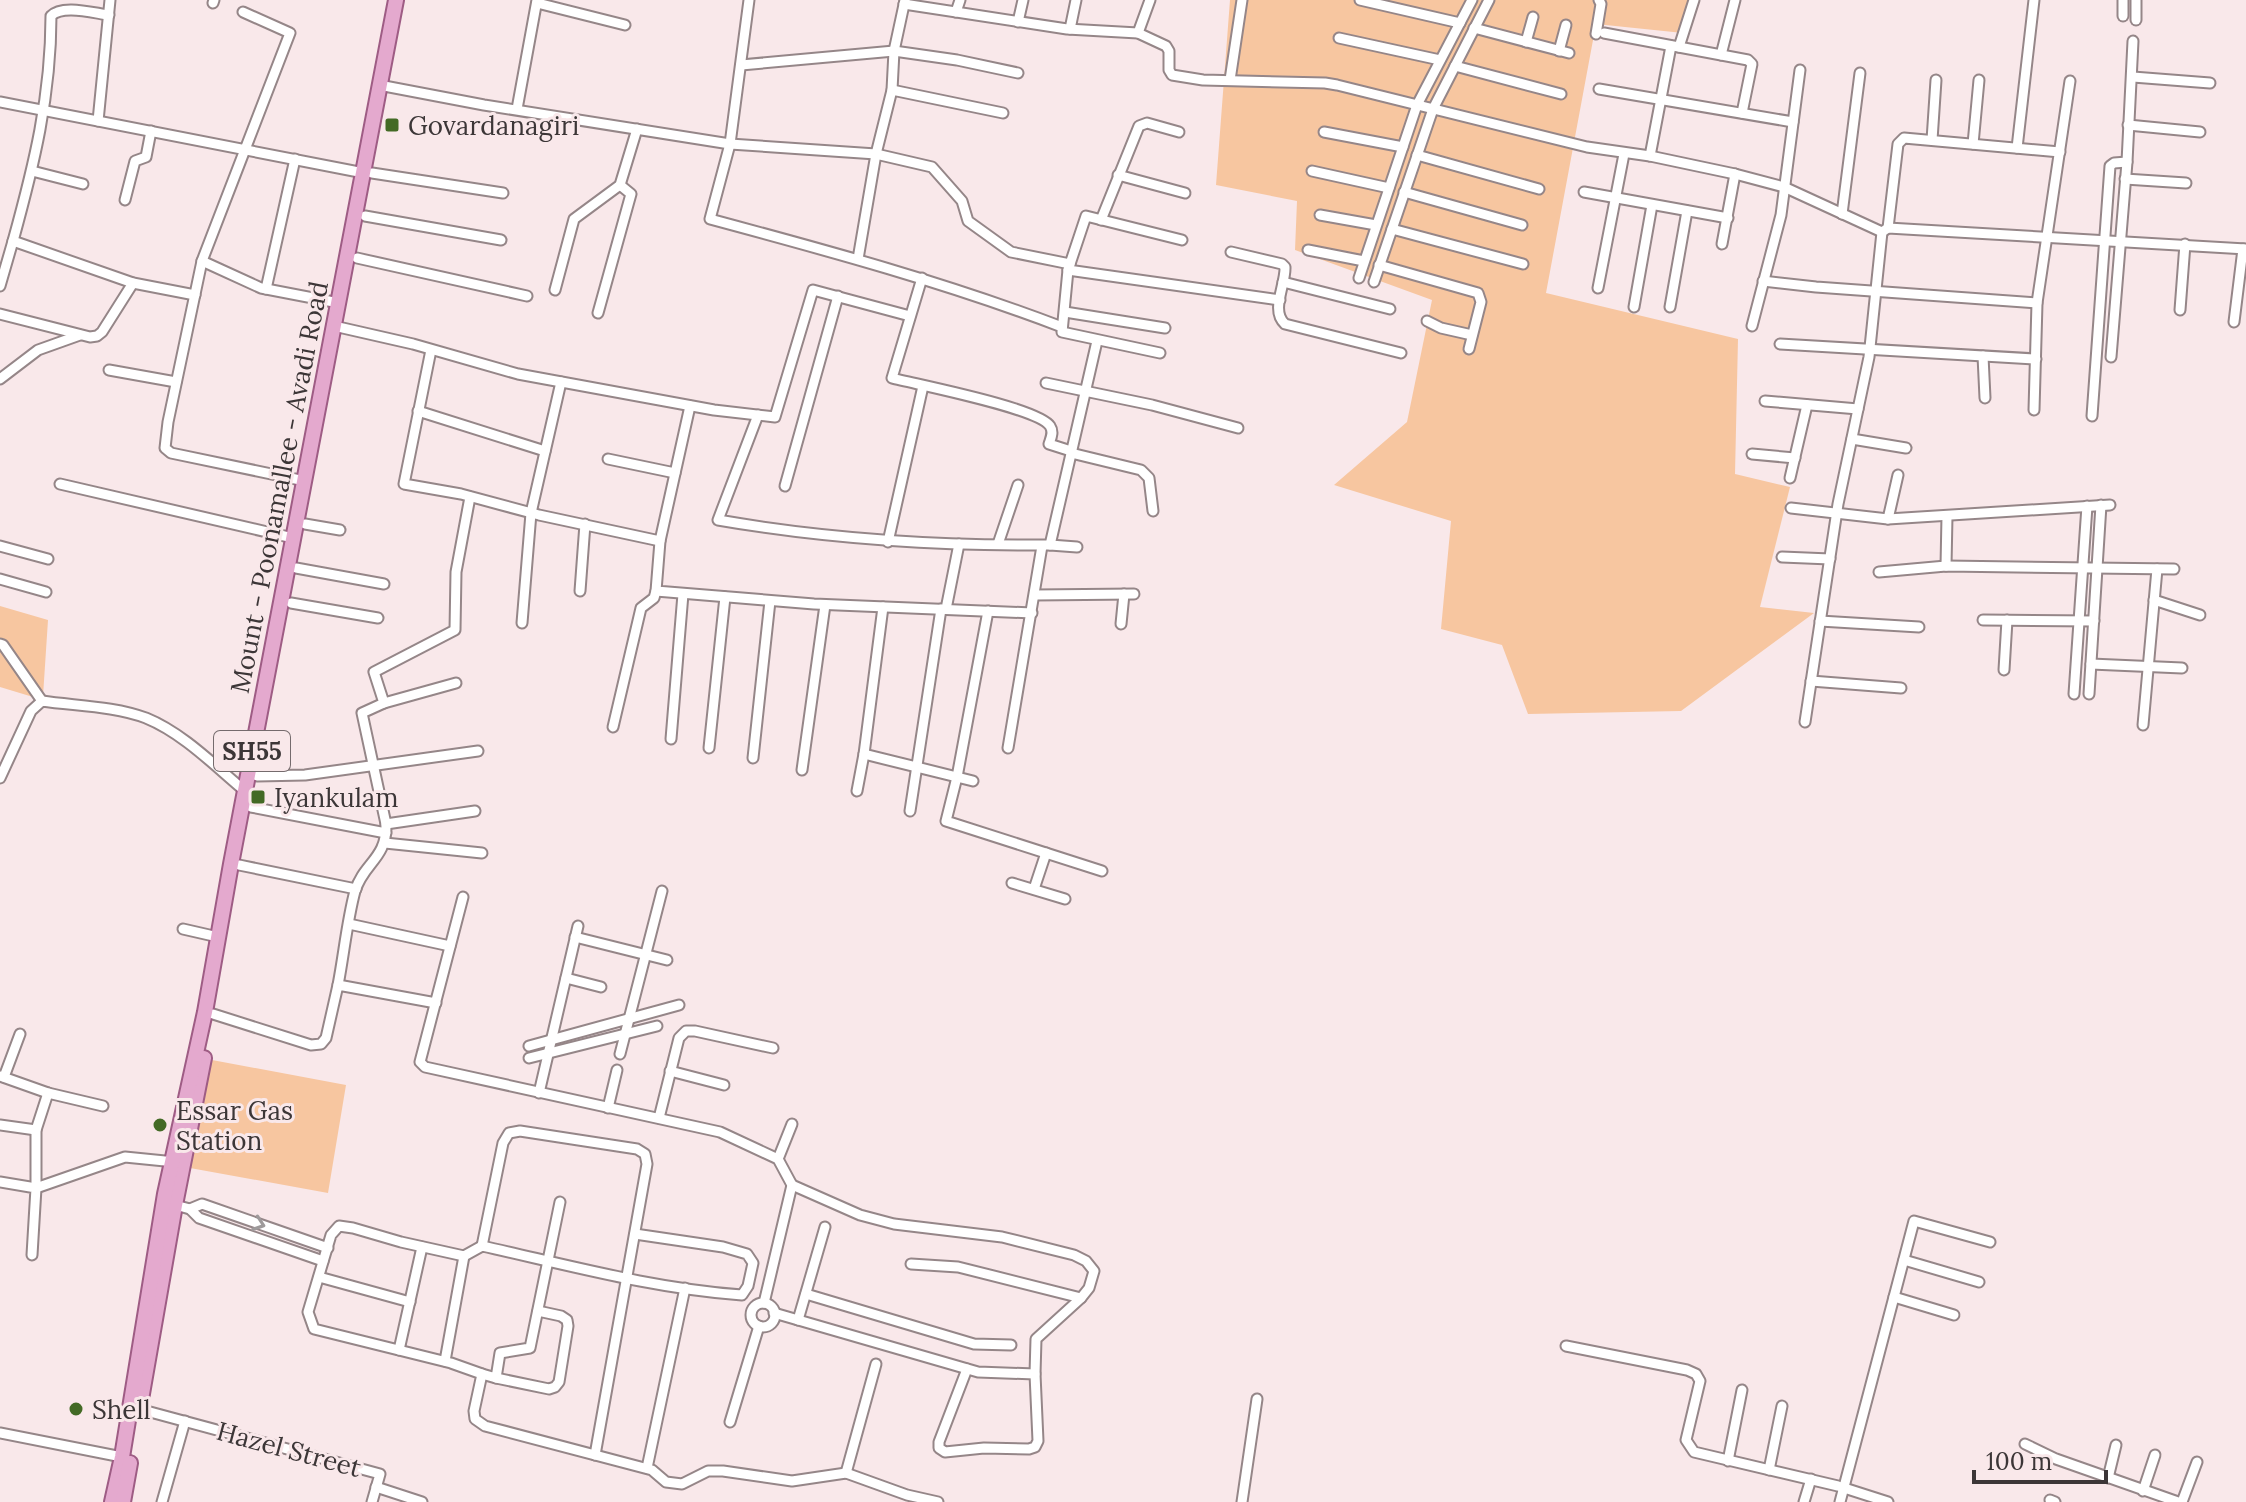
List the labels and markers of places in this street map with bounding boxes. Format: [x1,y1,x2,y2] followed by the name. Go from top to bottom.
[408,109,579,142] place label: Govardanagiri
[383,116,401,134] marker: Govardanagiri
[274,781,398,814] place label: Iyankulam
[249,788,267,806] marker: Iyankulam
[176,1094,293,1157] place label: Essar Gas Station
[151,1116,169,1134] marker: Essar Gas Station
[92,1393,151,1426] place label: Shell
[67,1400,85,1418] marker: Shell

